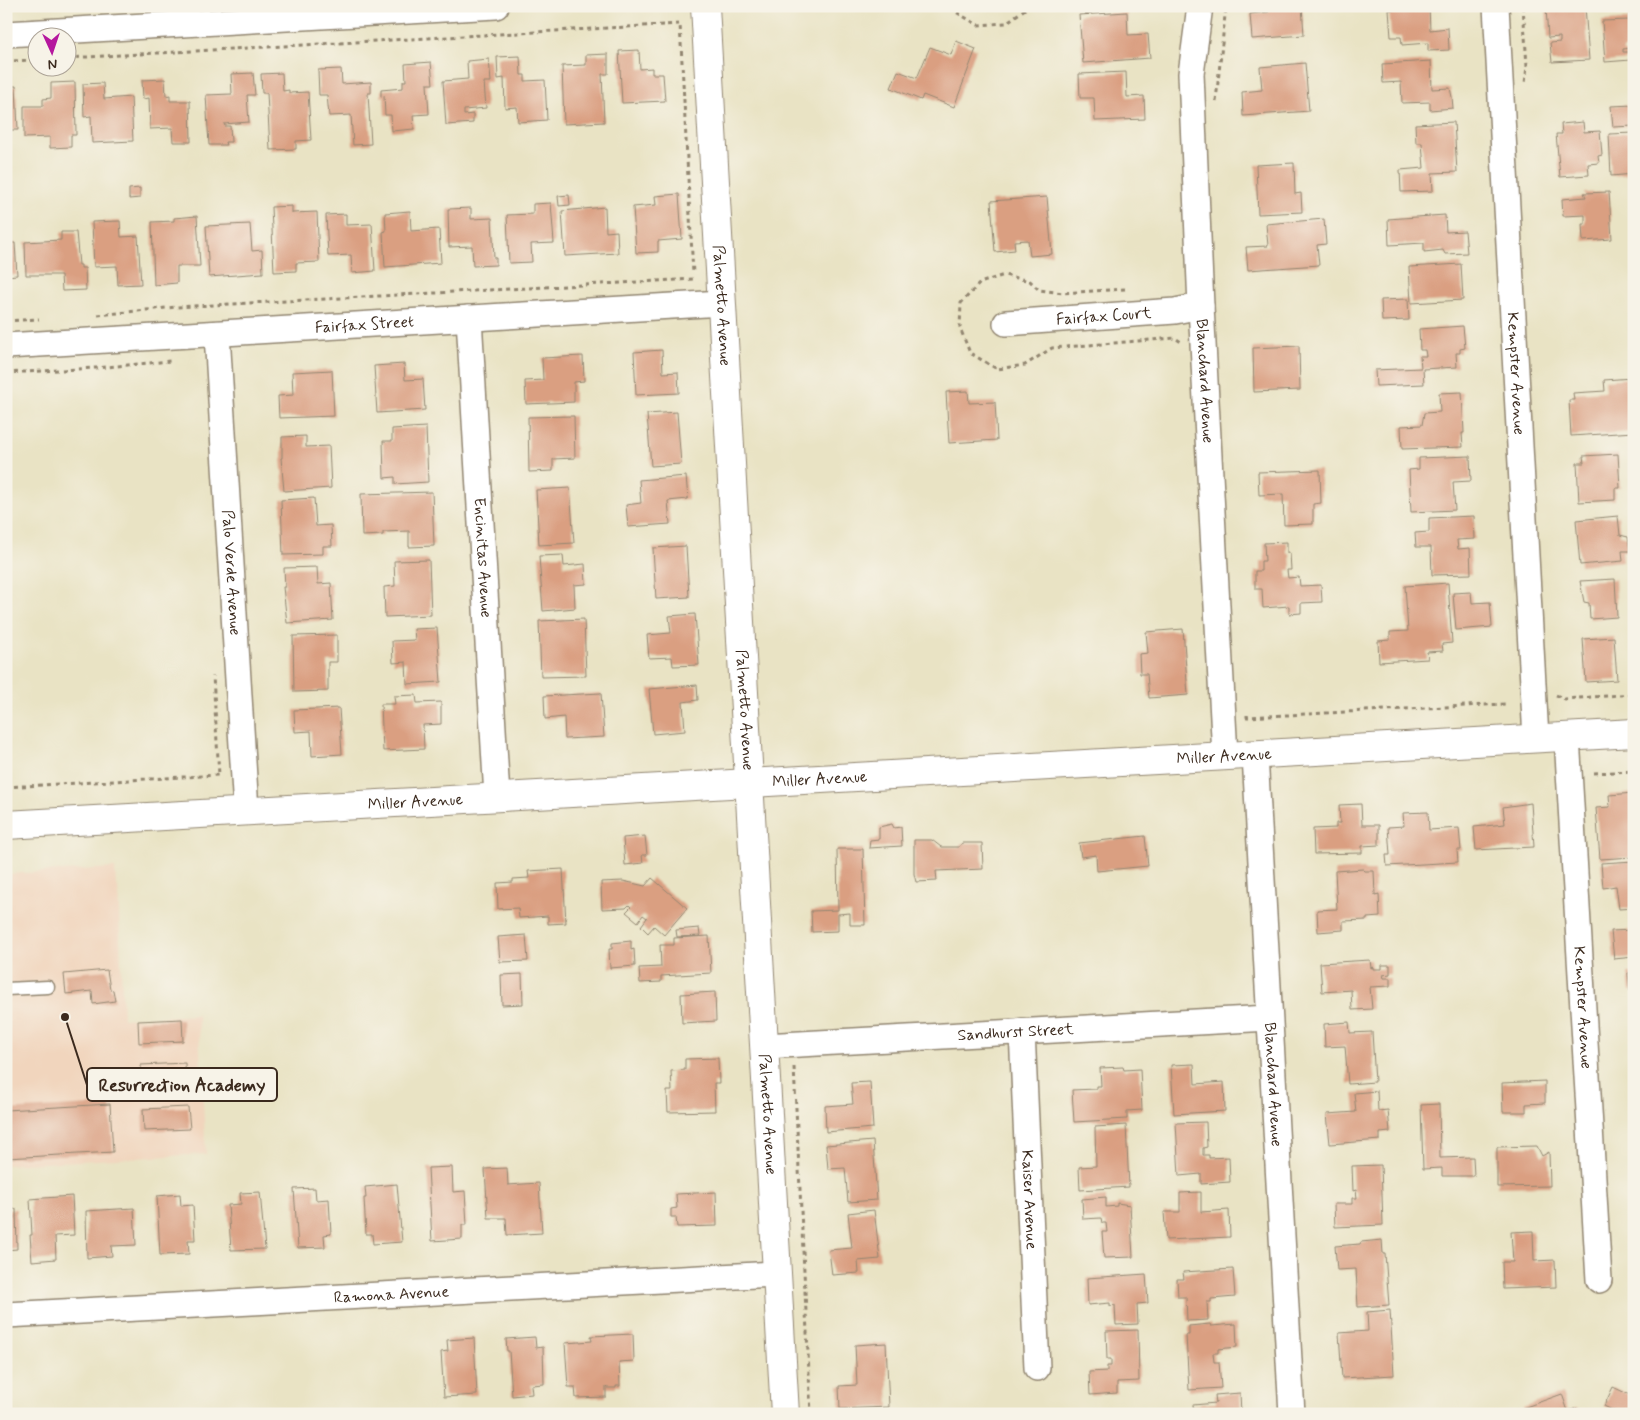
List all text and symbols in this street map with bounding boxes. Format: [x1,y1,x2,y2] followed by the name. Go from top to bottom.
[28,28,78,78] north arrow
[47,55,58,73] text: N
[708,244,736,367] street label: Palmetto Avenue
[1055,302,1153,330] street label: Fairfax Court
[314,311,415,338] street label: Fairfax Street
[1502,311,1530,436] street label: Kempster Avenue
[1191,318,1219,444] street label: Blanchard Avenue
[469,497,497,618] street label: Encinitas Avenue
[217,509,246,636] street label: Palo Verde Avenue
[731,649,759,771] street label: Palmetto Avenue
[1176,743,1273,769] street label: Miller Avenue
[772,766,868,792] street label: Miller Avenue
[367,789,464,815] street label: Miller Avenue
[1569,945,1597,1070] street label: Kempster Avenue
[957,1018,1075,1046] street label: Sandhurst Street
[1260,1022,1287,1147] street label: Blanchard Avenue
[754,1053,782,1175] street label: Palmetto Avenue
[87,1068,277,1101] callout: Resurrection Academy
[99,1074,265,1098] text: Resurrection Academy
[1017,1149,1042,1250] street label: Kaiser Avenue
[333,1281,450,1308] street label: Ramona Avenue

